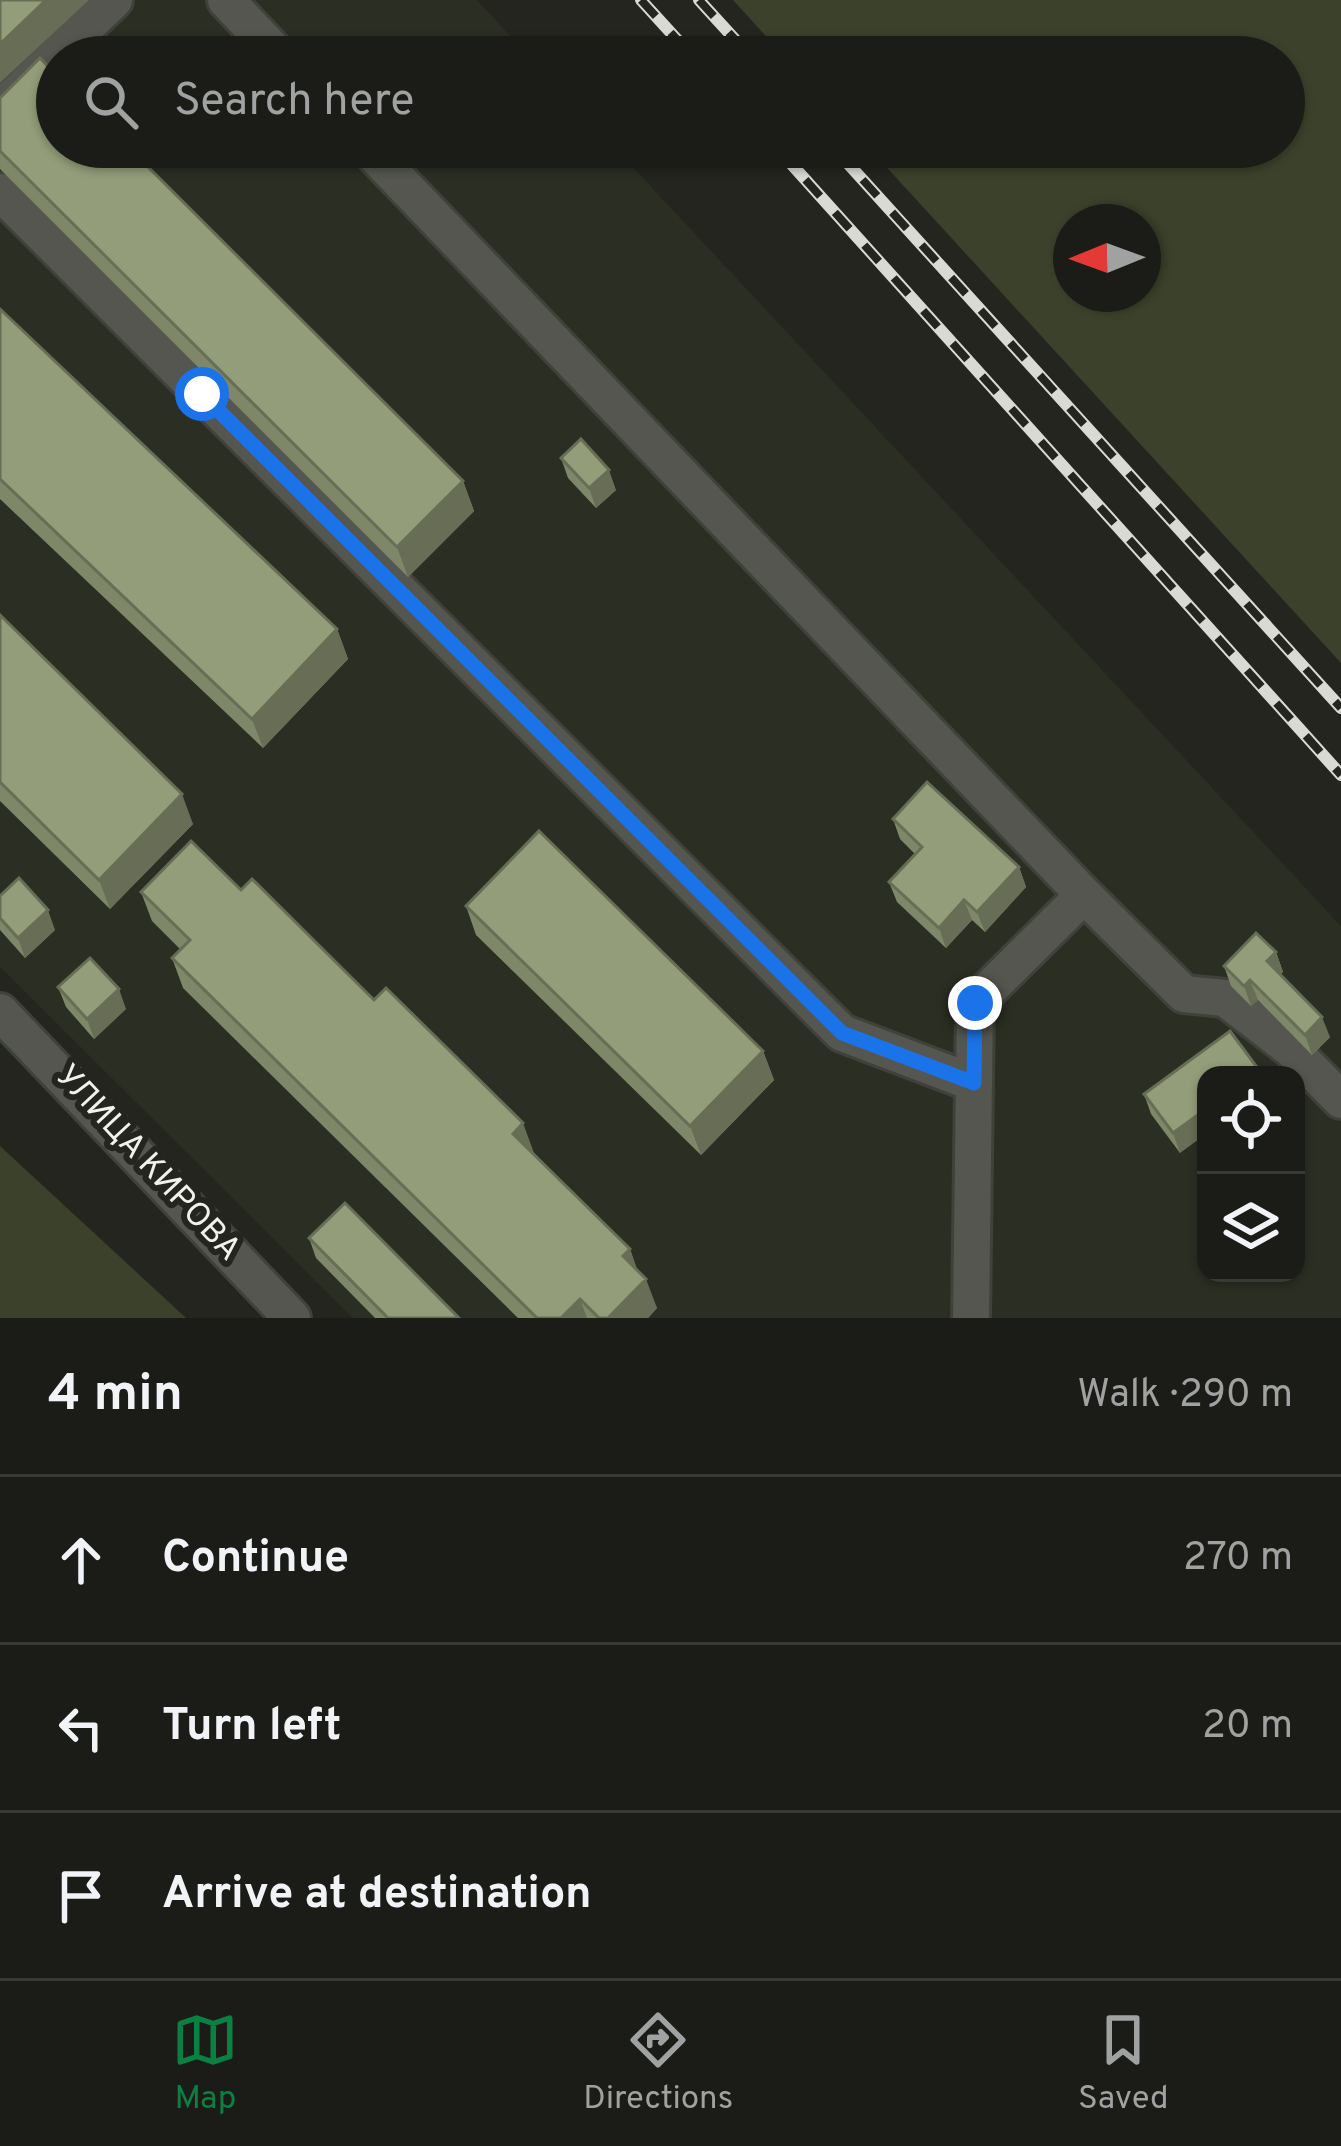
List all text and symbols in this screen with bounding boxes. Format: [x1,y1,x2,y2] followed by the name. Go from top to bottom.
[36,36,1305,168] search box
[78,69,144,135] icon: search
[174,74,414,131] text: Search here
[1053,204,1161,312] north arrow
[175,367,229,421] route start
[948,976,1002,1030] route end
[45,1057,249,1271] street label: УЛИЦА КИРОВА
[1197,1066,1305,1282] map controls
[1197,1066,1305,1174] button: locate
[1197,1174,1305,1282] button: layers
[48,1364,183,1429] text: 4 min
[1077,1372,1293,1421] text: Walk · 290 m
[48,1527,114,1593] icon: ahead
[162,1531,349,1588] text: Continue
[1183,1535,1293,1584] text: 270 m
[48,1695,114,1761] icon: left
[162,1699,341,1756] text: Turn left
[1202,1703,1293,1752] text: 20 m
[48,1863,114,1929] icon: arrive
[162,1867,592,1924] text: Arrive at destination
[172,2007,238,2121] tab: Map
[583,2007,733,2121] tab: Directions
[1078,2007,1169,2121] tab: Saved

